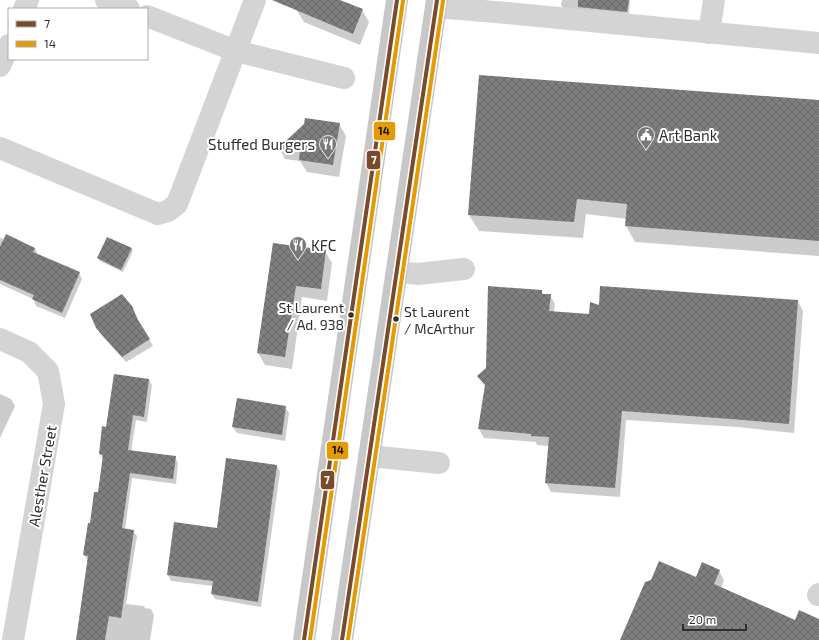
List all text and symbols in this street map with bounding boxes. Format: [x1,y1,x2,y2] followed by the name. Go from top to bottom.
[8,8,148,60] legend
[44,16,50,30] text: 7
[44,36,56,50] text: 14
[373,121,396,141] line badge: 14
[378,124,390,137] text: 14
[636,125,656,150] public building icon: Art Bank
[659,126,718,144] place label: Art Bank
[318,134,338,159] restaurant icon: Stuffed Burgers
[208,135,315,153] place label: Stuffed Burgers
[366,150,381,170] line badge: 7
[371,153,377,166] text: 7
[288,235,308,260] restaurant icon: KFC
[311,236,337,254] place label: KFC
[278,299,344,333] place label: St Laurent / Ad. 938
[404,303,475,337] place label: St Laurent / McArthur
[346,310,356,320] marker: St Laurent / Ad. 938
[391,314,401,324] marker: St Laurent / McArthur
[24,424,60,528] street label: Alesther Street
[326,441,349,460] line badge: 14
[332,443,344,456] text: 14
[320,470,335,490] line badge: 7
[324,473,330,486] text: 7
[683,606,746,632] scale bar
[689,612,716,626] text: 20 m

